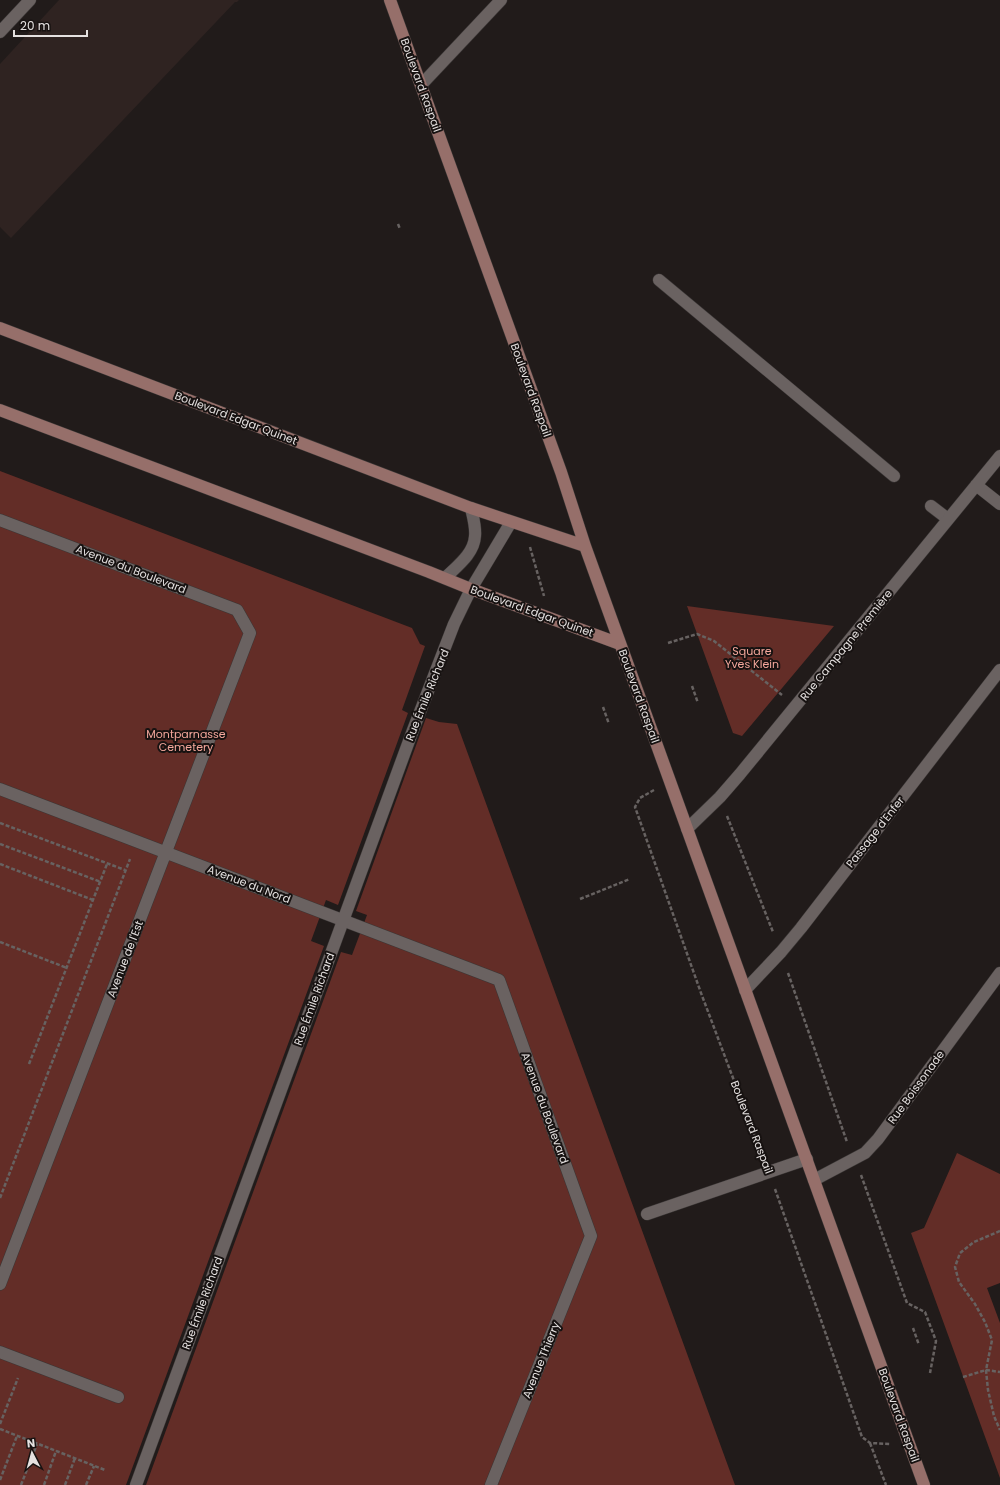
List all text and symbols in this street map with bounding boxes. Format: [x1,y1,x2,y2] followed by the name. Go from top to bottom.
[14,12,87,38] scale bar
[20,17,50,34] text: 20 m
[397,36,445,134] street label: Boulevard Raspail
[507,341,555,439] street label: Boulevard Raspail
[173,387,299,449] street label: Boulevard Edgar Quinet
[73,541,189,597] street label: Avenue du Boulevard
[468,581,596,641] street label: Boulevard Edgar Quinet
[796,586,896,704] street label: Rue Campagne Première
[725,643,779,672] park label: Square Yves Klein
[401,647,453,743] street label: Rue Émile Richard
[615,647,663,745] street label: Boulevard Raspail
[146,726,226,755] park label: Montparnasse Cemetery
[842,793,908,871] street label: Passage d'Enfer
[205,861,293,907] street label: Avenue du Nord
[103,918,147,1000] street label: Avenue de l'Est
[290,950,338,1048] street label: Rue Émile Richard
[884,1047,948,1127] street label: Rue Boissonade
[517,1050,573,1166] street label: Avenue du Boulevard
[727,1078,777,1176] street label: Boulevard Raspail
[178,1254,226,1352] street label: Rue Émile Richard
[518,1319,564,1401] street label: Avenue Thierry
[875,1366,923,1464] street label: Boulevard Raspail
[12,1433,52,1473] north arrow
[26,1435,36,1451] text: N

